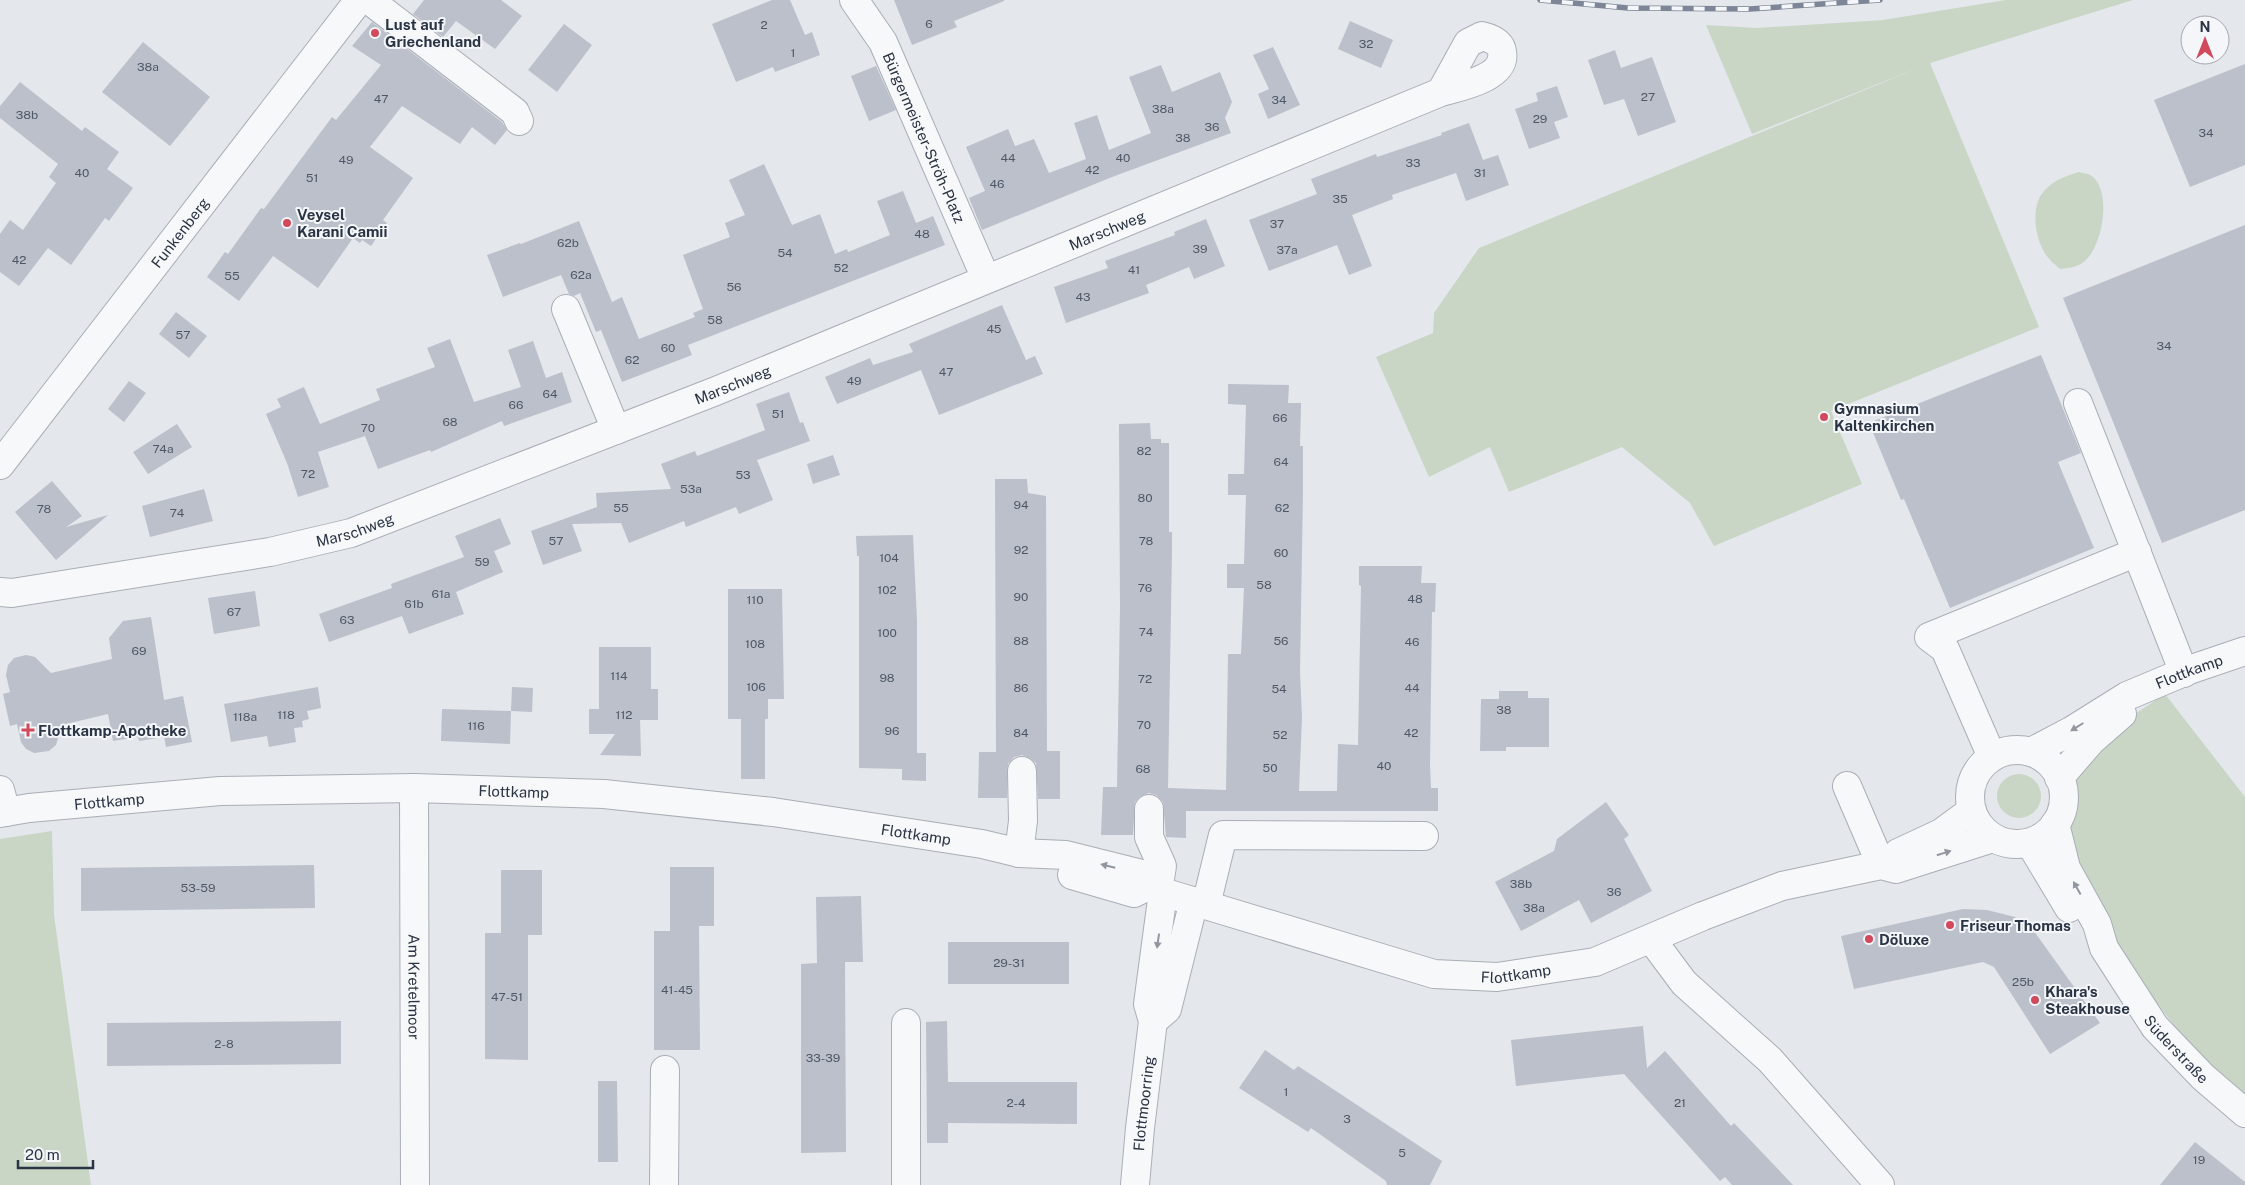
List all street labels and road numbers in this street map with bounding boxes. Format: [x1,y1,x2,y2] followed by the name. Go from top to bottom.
[880,49,969,225] street label: Bürgermeister-Ströh-Platz
[147,194,212,271] street label: Funkenberg
[1066,207,1148,253] street label: Marschweg
[692,361,773,407] street label: Marschweg
[314,509,396,549] street label: Marschweg
[2153,651,2225,692] street label: Flottkamp
[478,782,549,801] street label: Flottkamp
[73,789,145,812] street label: Flottkamp
[880,820,952,848] street label: Flottkamp
[406,934,423,1040] street label: Am Kretelmoor
[1480,960,1552,986] street label: Flottkamp
[2141,1012,2212,1086] street label: Süderstraße
[1130,1055,1157,1152] street label: Flottmoorring

